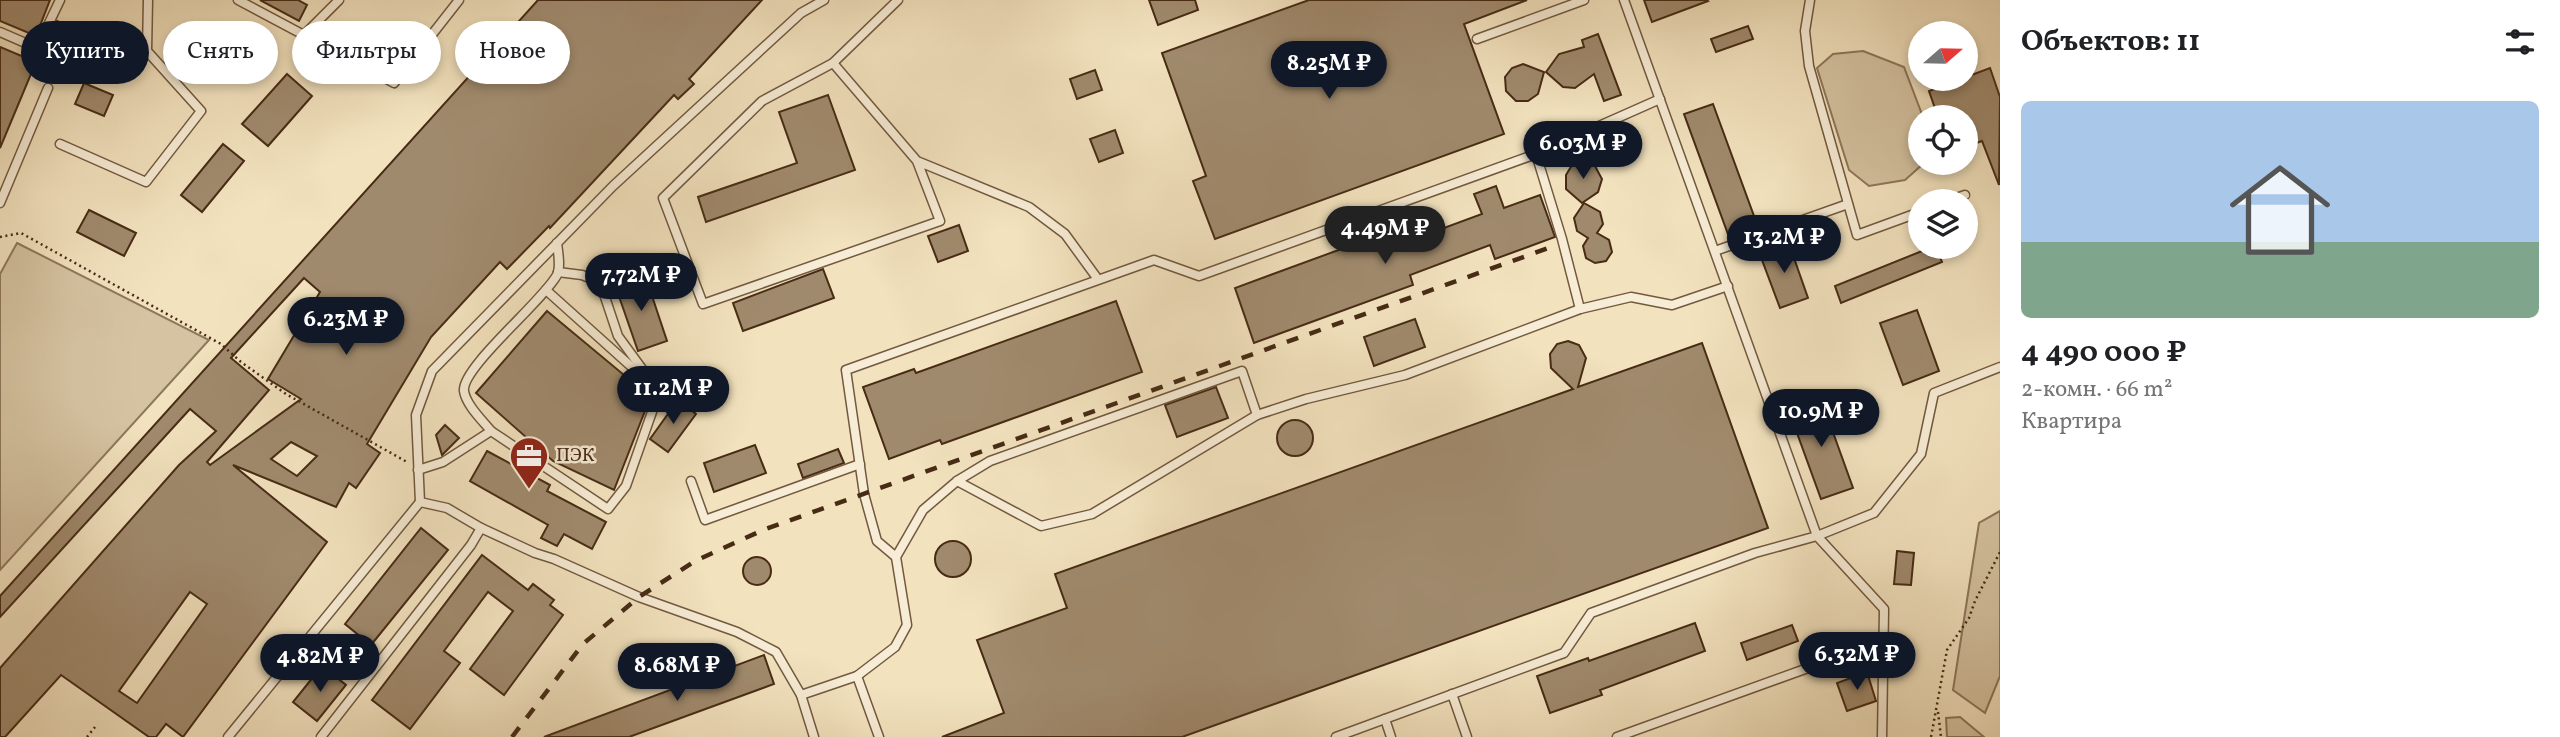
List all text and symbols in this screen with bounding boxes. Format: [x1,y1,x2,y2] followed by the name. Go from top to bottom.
[21,21,149,84] chip: Купить
[163,21,278,84] chip: Снять
[292,21,441,84] chip: Фильтры
[455,21,570,84] chip: Новое
[1908,21,1978,91] north arrow
[1908,21,1978,259] map controls
[2021,21,2200,63] text: Объектов: 11
[2501,23,2539,61] icon: filters
[1264,42,1394,101] pin: 8.25M ₽
[1287,48,1371,80] text: 8.25M ₽
[1908,105,1978,175] button: locate
[1518,122,1648,181] pin: 6.03M ₽
[1539,128,1627,160] text: 6.03M ₽
[2217,147,2343,273] icon: home
[1908,189,1978,259] button: layers
[1320,206,1450,266] pin: 4.49M ₽
[1340,213,1430,245] text: 4.49M ₽
[1719,216,1849,275] pin: 13.2M ₽
[1743,222,1825,254] text: 13.2M ₽
[576,254,706,313] pin: 7.72M ₽
[601,260,681,292] text: 7.72M ₽
[281,298,411,357] pin: 6.23M ₽
[303,304,389,336] text: 6.23M ₽
[2021,332,2187,374] text: 4 490 000 ₽
[608,366,738,426] pin: 11.2M ₽
[633,373,713,405] text: 11.2M ₽
[2021,374,2172,406] text: 2-комн. · 66 m²
[1756,390,1886,449] pin: 10.9M ₽
[1778,396,1864,428] text: 10.9M ₽
[2021,406,2122,438] text: Квартира
[508,435,550,490] office icon: ПЭК
[556,443,595,469] place label: ПЭК
[1792,632,1922,692] pin: 6.32M ₽
[255,634,385,694] pin: 4.82M ₽
[1814,639,1900,671] text: 6.32M ₽
[276,641,364,673] text: 4.82M ₽
[612,644,742,703] pin: 8.68M ₽
[634,650,720,682] text: 8.68M ₽

